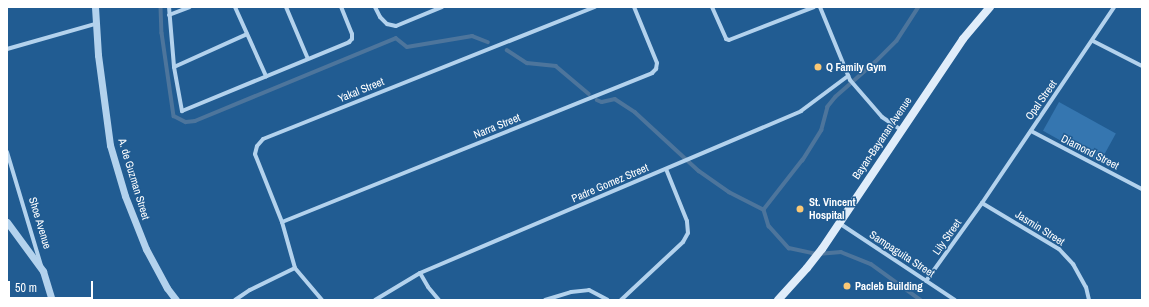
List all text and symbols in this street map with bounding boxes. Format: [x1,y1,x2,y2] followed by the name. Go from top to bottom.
[826,60,886,74] place label: Q Family Gym
[813,62,823,72] marker: Q Family Gym
[336,75,386,105] street label: Yakal Street
[1023,78,1059,122] street label: Opal Street
[849,94,915,182] street label: Bayan-Bayanan Avenue
[472,111,522,141] street label: Narra Street
[1059,132,1121,172] street label: Diamond Street
[115,137,153,221] street label: A. de Guzman Street
[570,161,650,205] street label: Padre Gomez Street
[26,195,54,251] street label: Shoe Avenue
[809,196,855,222] place label: St. Vincent Hospital
[794,203,806,215] marker: St. Vincent Hospital
[1013,208,1067,248] street label: Jasmin Street
[930,217,964,257] street label: Lily Street
[867,228,937,280] street label: Sampaguita Street
[10,273,95,299] scale bar
[855,279,923,293] place label: Pacleb Building
[15,280,37,296] text: 50 m
[842,281,852,291] marker: Pacleb Building

